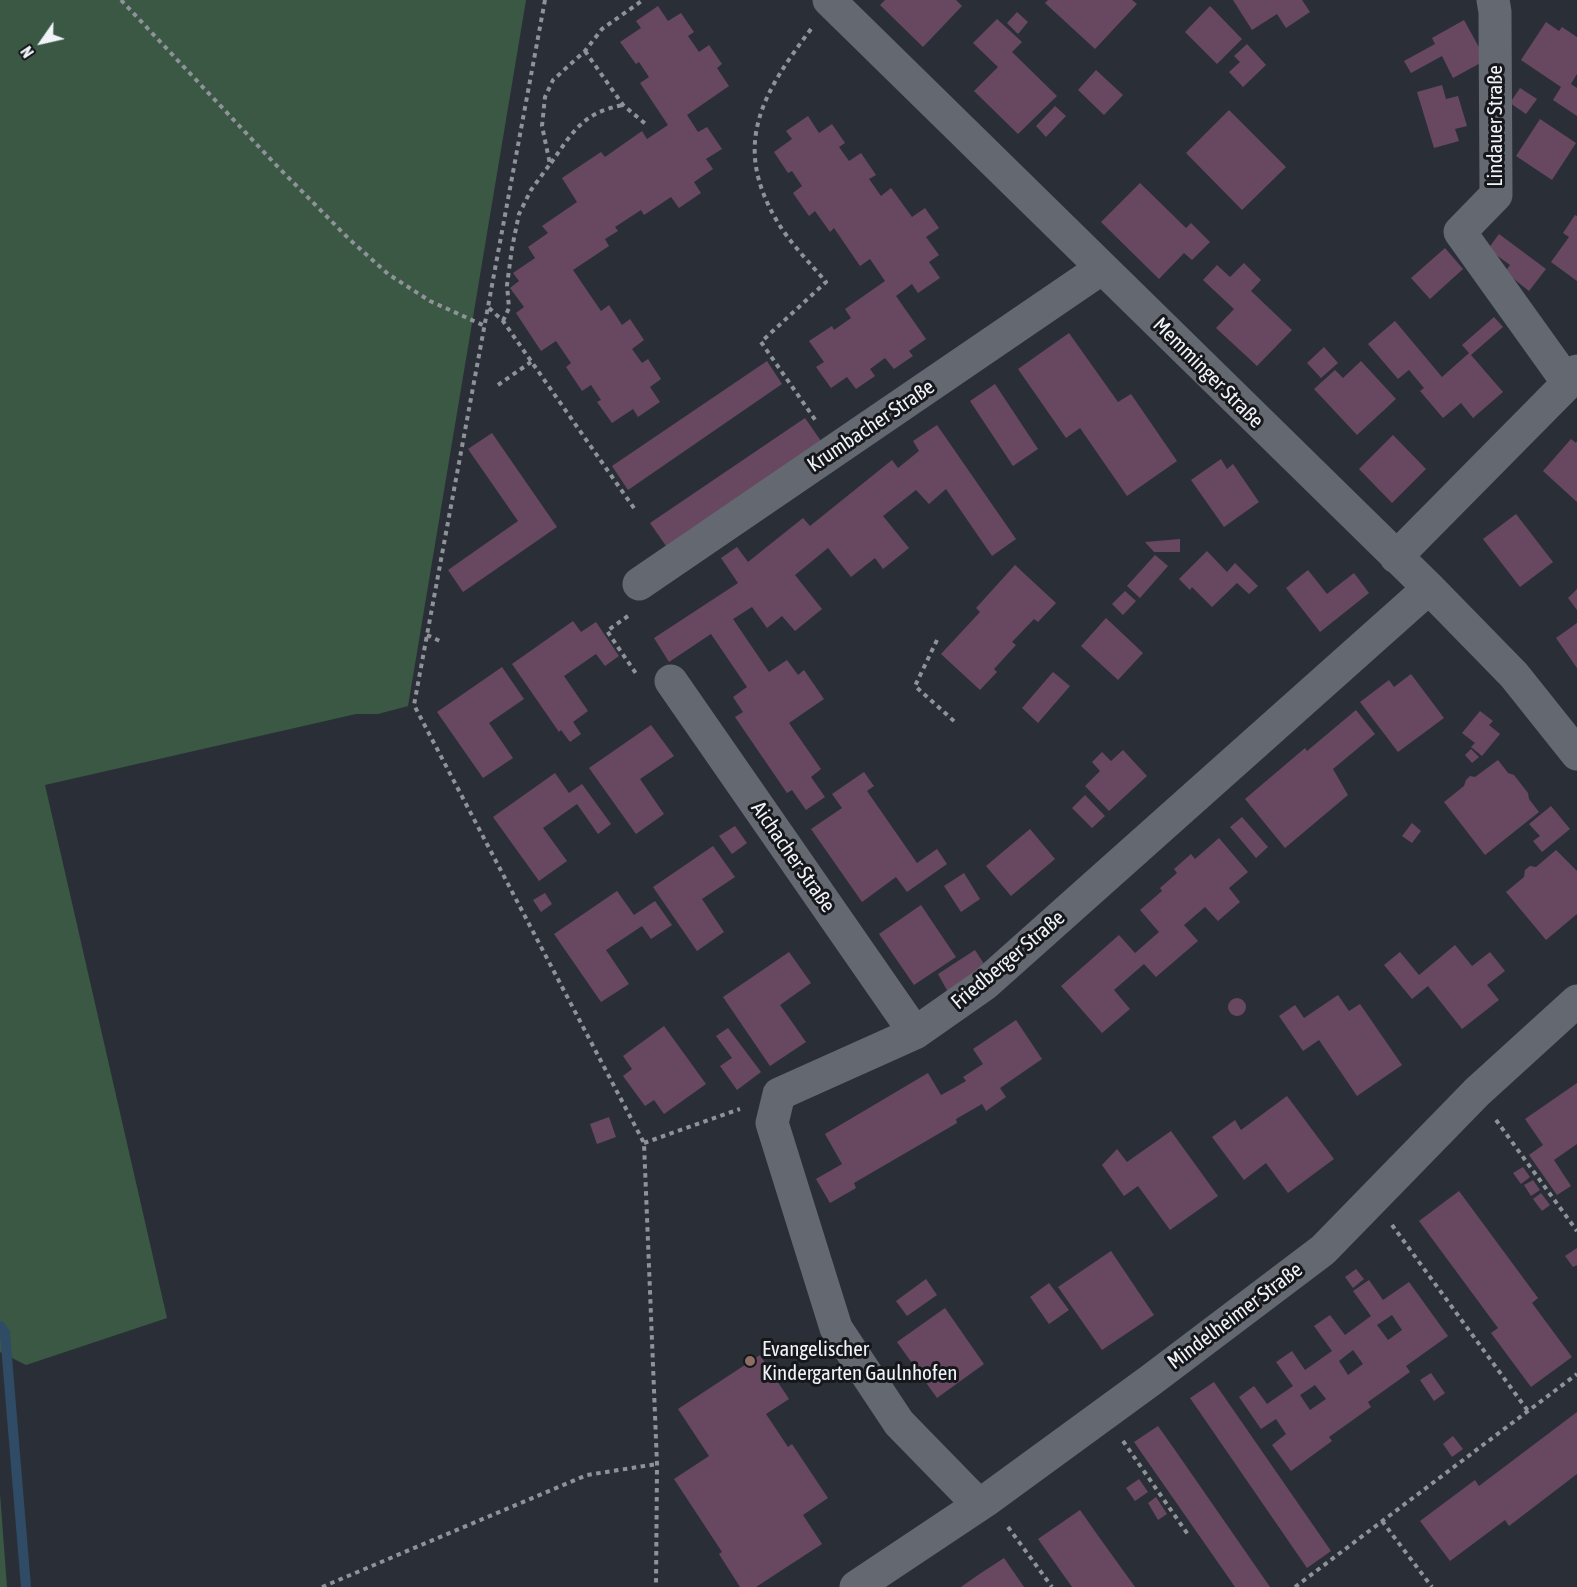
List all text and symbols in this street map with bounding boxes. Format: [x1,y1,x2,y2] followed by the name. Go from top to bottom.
[12,12,72,72] north arrow
[17,43,37,61] text: N
[1482,65,1508,187] street label: Lindauer Straße
[1148,313,1268,433] street label: Memminger Straße
[803,374,939,478] street label: Krumbacher Straße
[746,797,840,917] street label: Aichacher Straße
[946,905,1070,1015] street label: Friedberger Straße
[1163,1257,1307,1375] street label: Mindelheimer Straße
[762,1336,958,1386] place label: Evangelischer Kindergarten Gaulnhofen
[743,1354,757,1368] marker: Evangelischer Kindergarten Gaulnhofen

